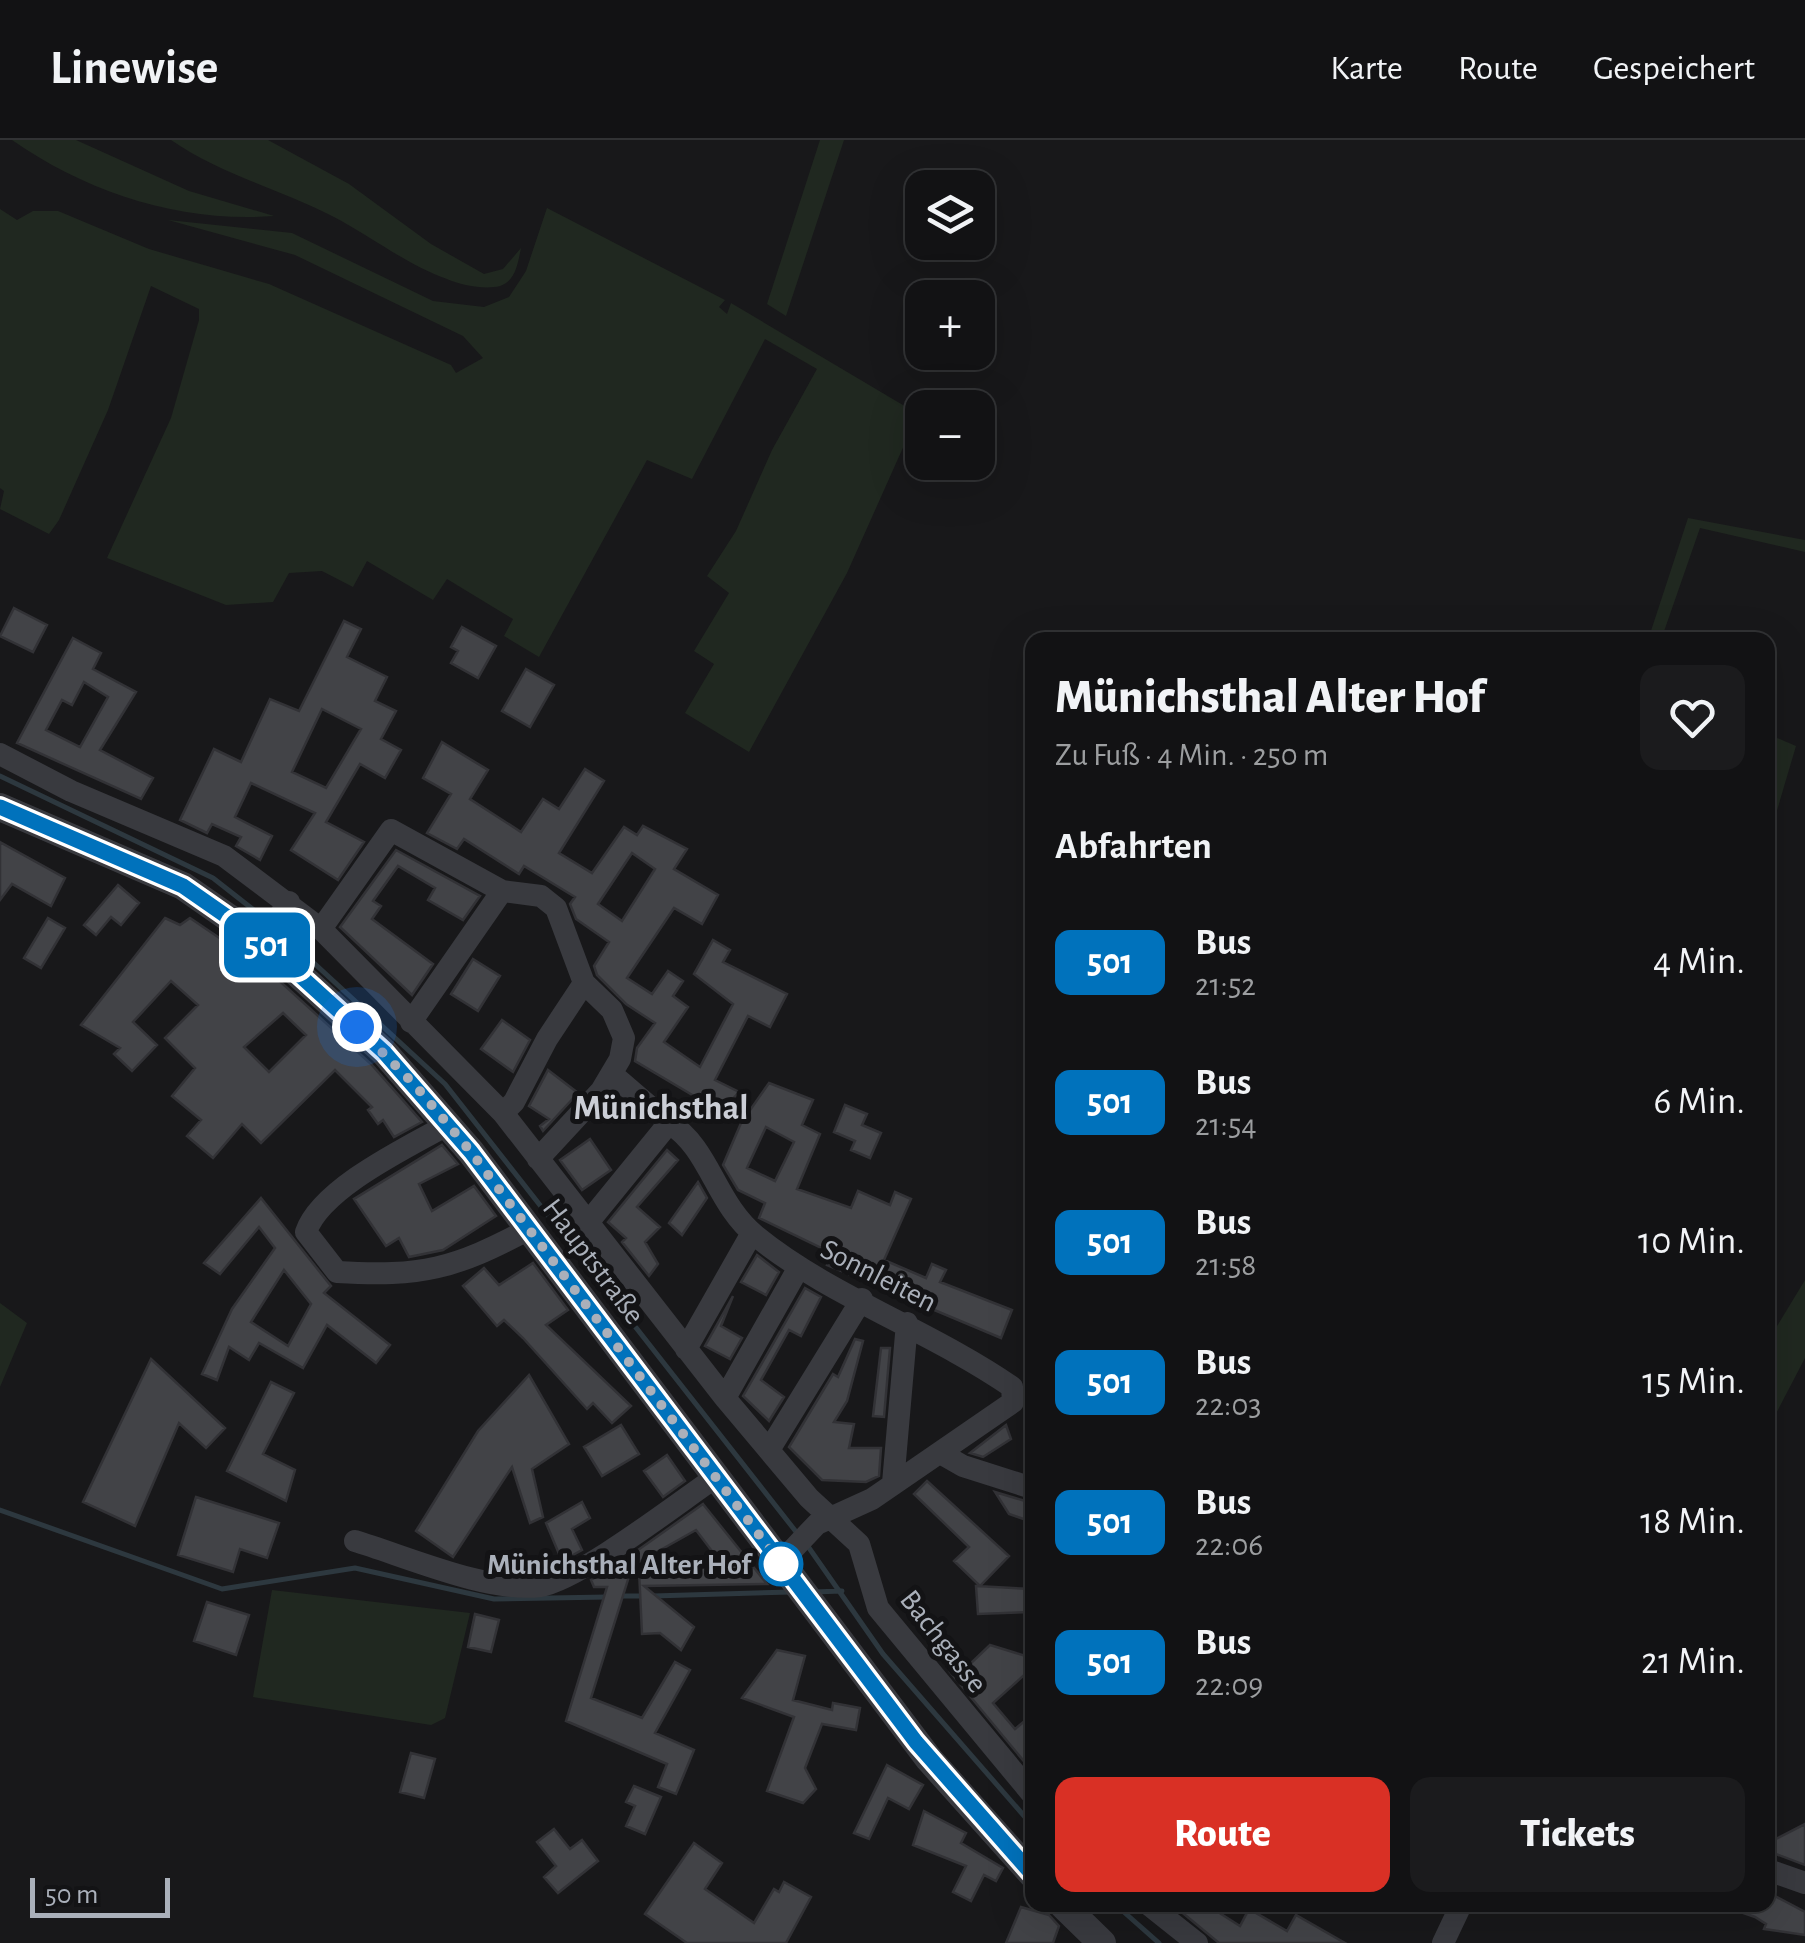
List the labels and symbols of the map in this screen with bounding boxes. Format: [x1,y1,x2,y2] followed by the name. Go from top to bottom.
[210,912,324,978] line badge: 501
[332,1002,382,1052] your location
[573,1091,749,1126] district label: Münichsthal
[537,1193,650,1330] street label: Hauptstraße
[816,1234,941,1318] street label: Sonnleiten
[760,1543,802,1585] marker: Münichsthal Alter Hof
[487,1550,753,1580] place label: Münichsthal Alter Hof
[894,1585,992,1699] street label: Bachgasse
[30,1873,170,1918] scale bar

